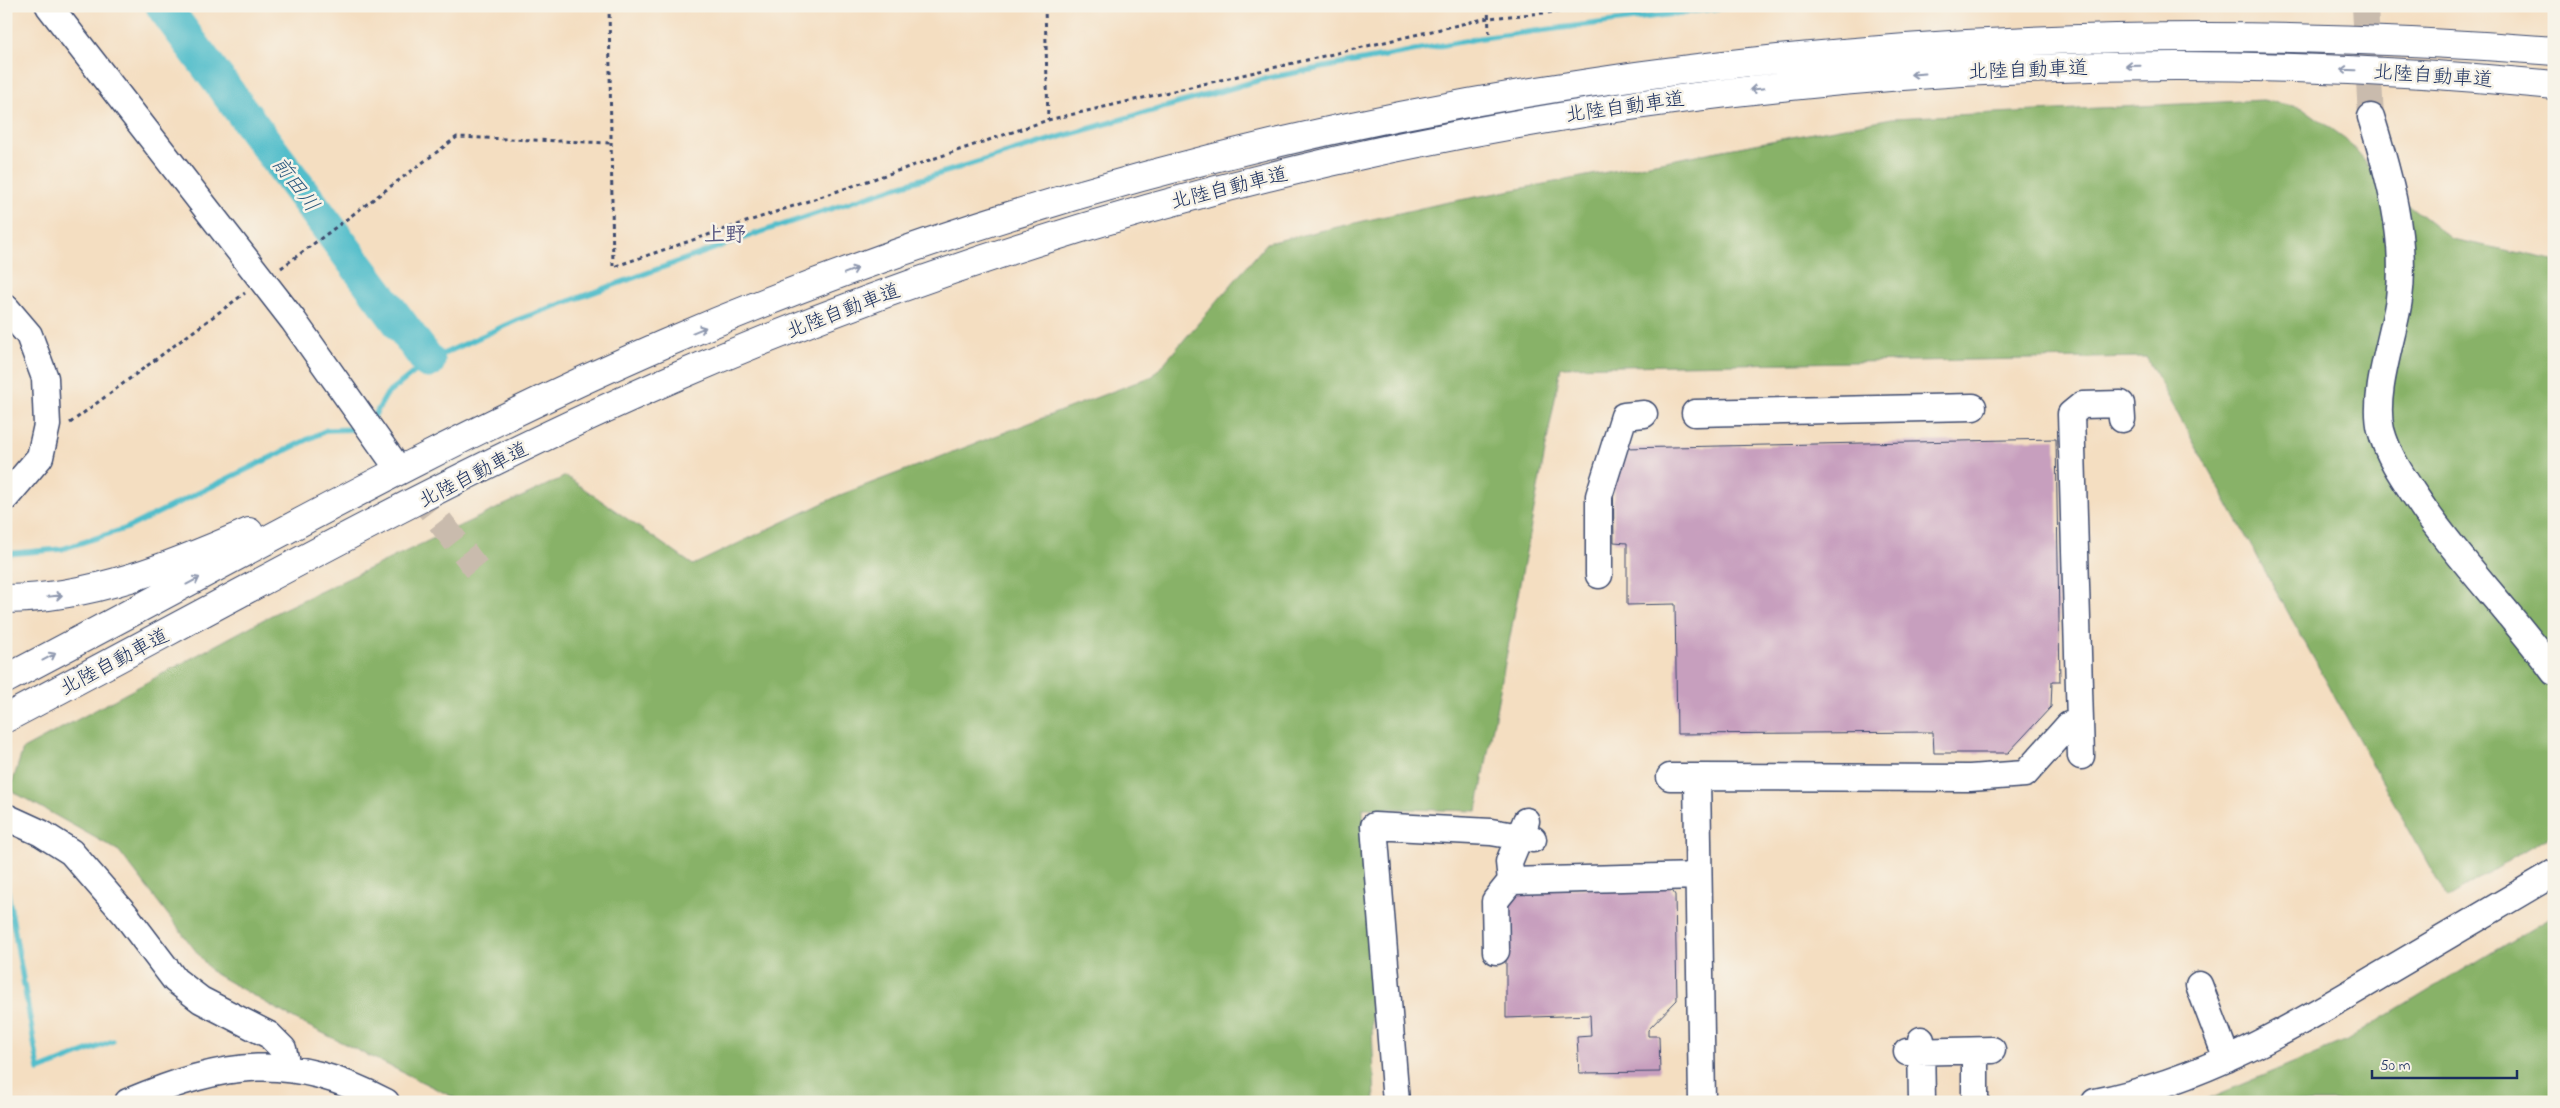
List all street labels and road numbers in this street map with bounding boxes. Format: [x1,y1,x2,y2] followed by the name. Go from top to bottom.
[1968,55,2089,88] street label: 北陸自動車道
[2372,59,2494,96] street label: 北陸自動車道
[1564,86,1687,131] street label: 北陸自動車道
[1168,161,1291,218] street label: 北陸自動車道
[783,277,905,347] street label: 北陸自動車道
[414,436,534,516] street label: 北陸自動車道
[55,622,175,704] street label: 北陸自動車道

